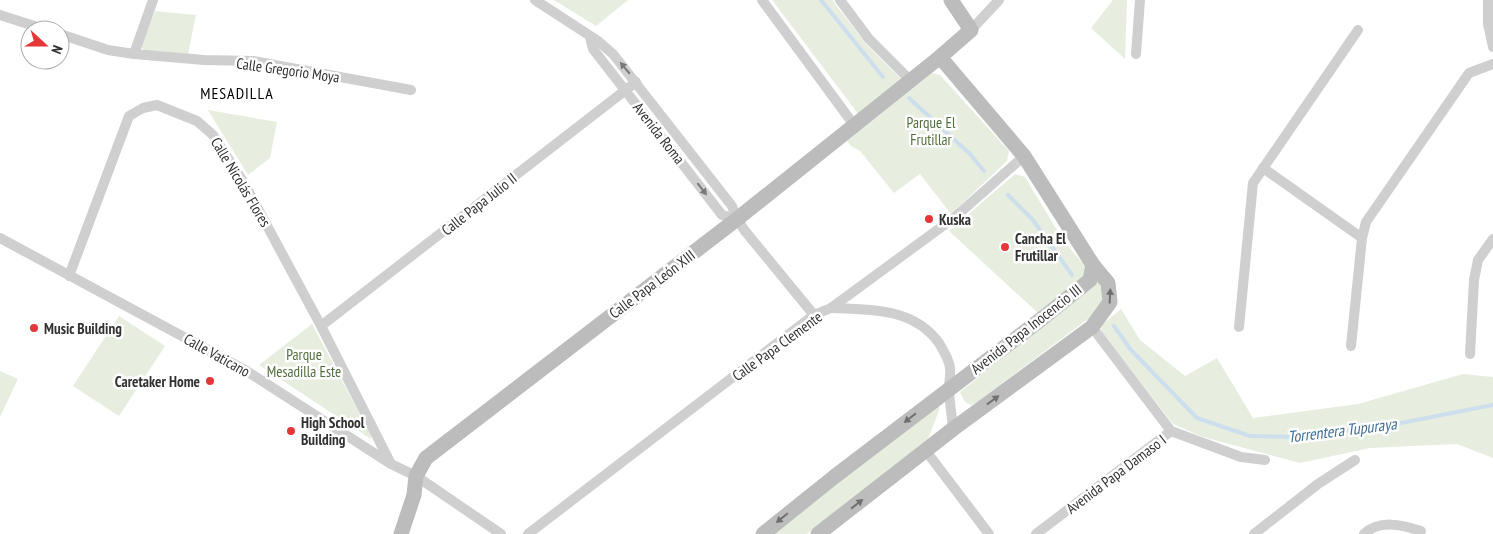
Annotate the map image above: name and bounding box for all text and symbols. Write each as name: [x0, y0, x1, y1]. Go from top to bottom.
north arrow: [20, 20, 70, 70]
text: N: [47, 43, 67, 56]
street label: Calle Gregorio Moya: [235, 53, 341, 87]
one-way arrow: [619, 62, 630, 75]
district label: MESADILLA: [200, 83, 274, 103]
street label: Avenida Roma: [629, 98, 689, 168]
park label: Parque El Frutillar: [907, 113, 956, 149]
street label: Calle Nicolás Flores: [207, 134, 275, 230]
street label: Calle Papa Julio II: [437, 169, 521, 239]
one-way arrow: [696, 182, 707, 195]
place label: Kuska: [939, 210, 971, 229]
marker: Kuska: [923, 213, 935, 225]
place label: Cancha El Frutillar: [1015, 229, 1066, 265]
marker: Cancha El Frutillar: [999, 241, 1011, 253]
street label: Calle Papa León XIII: [605, 246, 699, 322]
street label: Avenida Papa Inocencio III: [967, 280, 1085, 378]
one-way arrow: [1106, 288, 1114, 304]
street label: Calle Papa Clemente: [728, 307, 826, 385]
place label: Music Building: [44, 319, 122, 338]
marker: Music Building: [28, 322, 40, 334]
street label: Calle Vaticano: [181, 329, 253, 381]
park label: Parque Mesadilla Este: [267, 345, 341, 381]
place label: Caretaker Home: [115, 372, 200, 391]
marker: Caretaker Home: [204, 375, 216, 387]
one-way arrow: [986, 395, 999, 406]
place label: High School Building: [301, 413, 365, 449]
one-way arrow: [903, 413, 917, 423]
water label: Torrentera Tupuraya: [1287, 413, 1399, 447]
marker: High School Building: [285, 425, 297, 437]
street label: Avenida Papa Damaso I: [1062, 430, 1170, 518]
one-way arrow: [850, 499, 863, 509]
one-way arrow: [776, 513, 789, 524]

